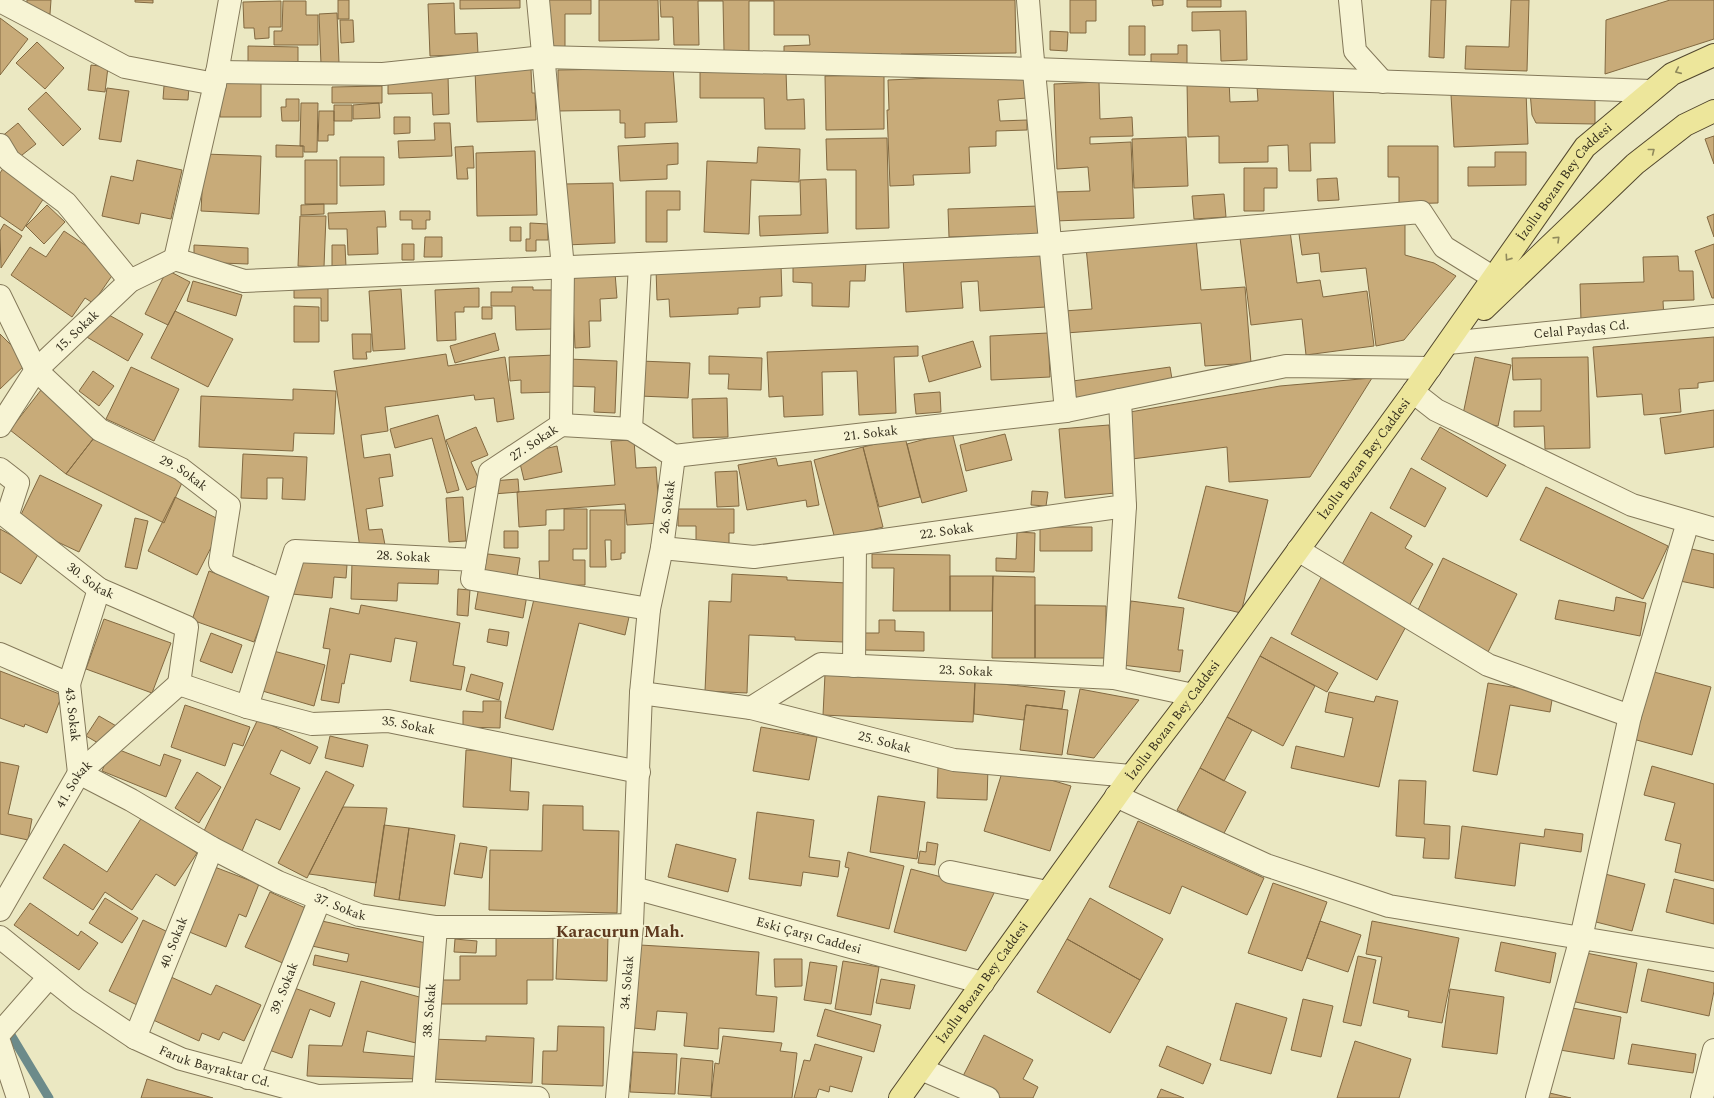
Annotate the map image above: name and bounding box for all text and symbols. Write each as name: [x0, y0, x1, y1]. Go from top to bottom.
one-way arrow: [1675, 66, 1683, 74]
street label: İzollu Bozan Bey Caddesi: [1512, 118, 1617, 245]
one-way arrow: [1648, 148, 1655, 155]
one-way arrow: [1552, 236, 1560, 244]
one-way arrow: [1506, 254, 1513, 261]
street label: 15. Sokak: [50, 305, 104, 357]
street label: Celal Paydaş Cd.: [1533, 315, 1630, 344]
street label: İzollu Bozan Bey Caddesi: [1313, 394, 1415, 524]
street label: 27. Sokak: [506, 420, 562, 466]
street label: 21. Sokak: [843, 420, 899, 446]
street label: 29. Sokak: [156, 450, 212, 496]
street label: 26. Sokak: [654, 479, 681, 535]
street label: 22. Sokak: [919, 517, 975, 545]
street label: 28. Sokak: [376, 545, 431, 568]
street label: 30. Sokak: [62, 557, 117, 604]
street label: İzollu Bozan Bey Caddesi: [1121, 656, 1225, 785]
street label: 23. Sokak: [939, 660, 994, 682]
street label: 43. Sokak: [59, 686, 85, 743]
street label: 35. Sokak: [381, 711, 437, 740]
street label: 25. Sokak: [856, 726, 913, 759]
street label: 41. Sokak: [51, 756, 97, 812]
street label: 37. Sokak: [311, 888, 367, 926]
street label: Eski Çarşı Caddesi: [754, 912, 864, 959]
street label: 40. Sokak: [154, 914, 193, 971]
street label: İzollu Bozan Bey Caddesi: [932, 917, 1034, 1048]
district label: Karacurun Mah.: [556, 919, 684, 945]
street label: 34. Sokak: [615, 955, 639, 1010]
street label: 39. Sokak: [265, 959, 304, 1017]
street label: 38. Sokak: [417, 982, 442, 1038]
street label: Faruk Bayraktar Cd.: [156, 1040, 273, 1093]

